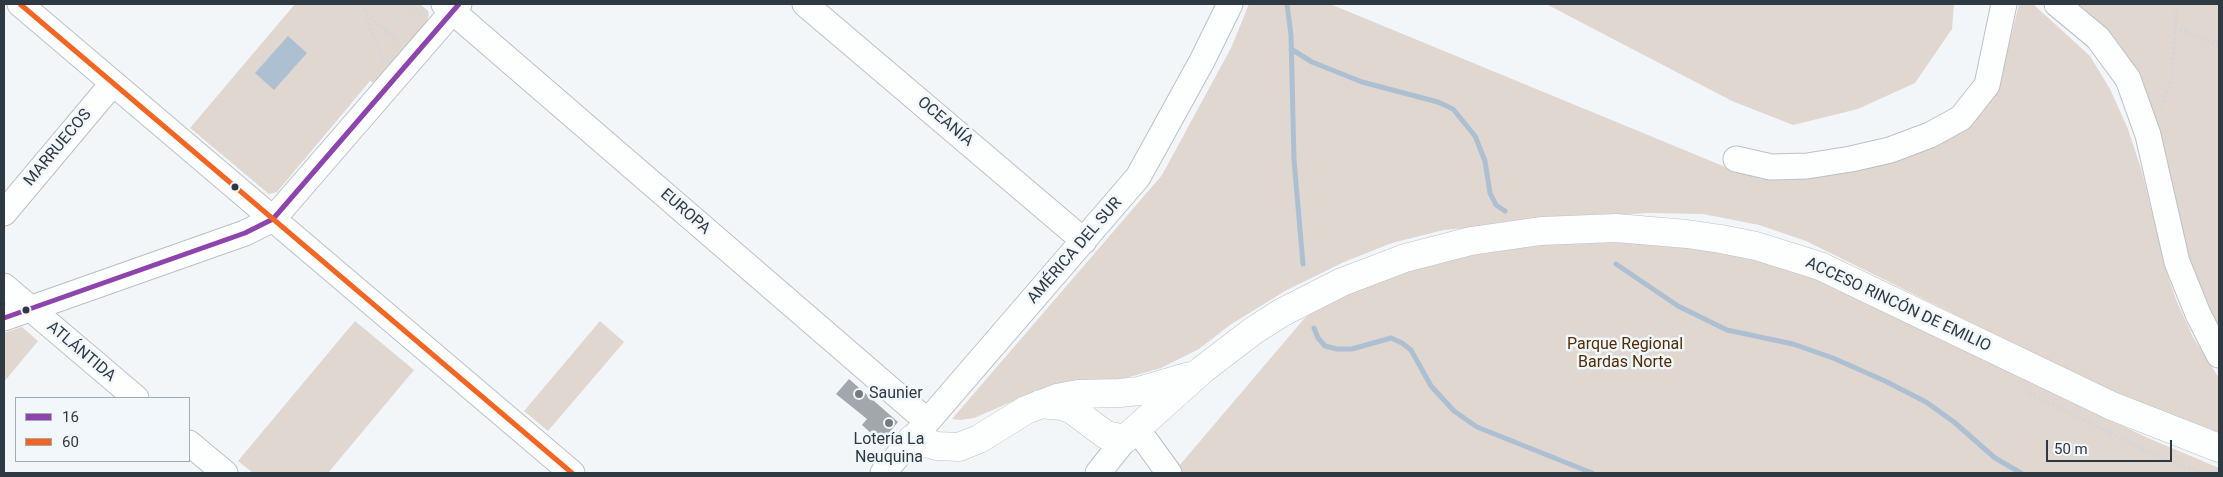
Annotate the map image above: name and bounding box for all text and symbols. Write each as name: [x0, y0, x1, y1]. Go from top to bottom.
street label: OCEANÍA: [913, 93, 977, 151]
street label: MARRUECOS: [20, 106, 96, 190]
unlabelled marker: [230, 182, 240, 192]
street label: EUROPA: [656, 185, 714, 239]
street label: AMÉRICA DEL SUR: [1024, 194, 1126, 308]
street label: ACCESO RINCÓN DE EMILIO: [1802, 254, 1994, 356]
unlabelled marker: [21, 305, 31, 315]
street label: ATLÁNTIDA: [43, 318, 119, 386]
park label: Parque Regional Bardas Norte: [1567, 335, 1683, 373]
place label: Saunier: [869, 384, 923, 404]
marker: Saunier: [853, 388, 865, 400]
legend: [15, 397, 190, 462]
text: 16: [62, 408, 79, 426]
marker: Lotería La Neuquina: [883, 417, 895, 429]
place label: Lotería La Neuquina: [854, 430, 924, 468]
scale bar: [2048, 430, 2174, 462]
text: 60: [62, 433, 79, 451]
text: 50 m: [2054, 440, 2088, 458]

